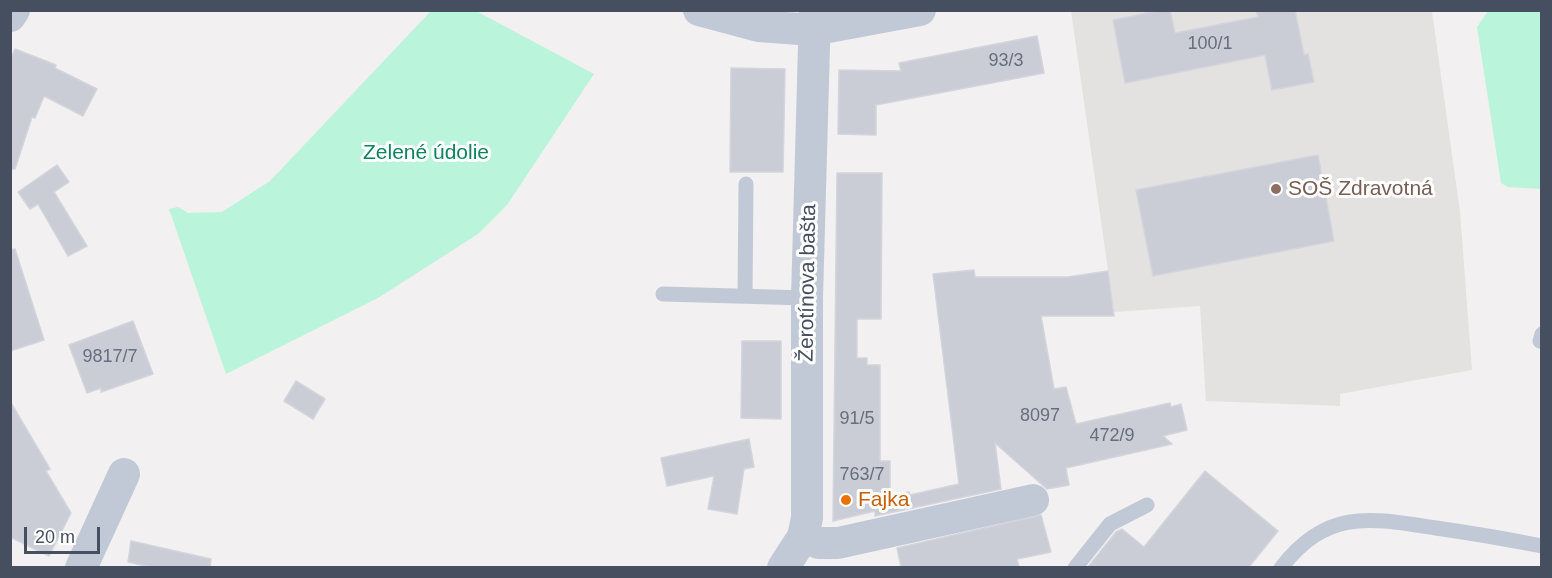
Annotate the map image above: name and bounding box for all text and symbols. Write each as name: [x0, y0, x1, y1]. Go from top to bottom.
house number: 100/1: [1187, 33, 1233, 55]
house number: 93/3: [988, 50, 1024, 72]
park label: Zelené údolie: [363, 140, 489, 166]
place label: SOŠ Zdravotná: [1288, 176, 1433, 202]
marker: SOŠ Zdravotná: [1269, 182, 1283, 196]
street label: Žerotínova bašta: [794, 204, 822, 362]
house number: 9817/7: [82, 346, 138, 368]
house number: 8097: [1020, 405, 1060, 427]
house number: 91/5: [839, 408, 875, 430]
house number: 472/9: [1089, 425, 1135, 447]
house number: 763/7: [839, 464, 885, 486]
place label: Fajka: [858, 487, 909, 513]
marker: Fajka: [839, 493, 853, 507]
scale bar: [27, 515, 104, 553]
text: 20 m: [35, 527, 75, 547]

